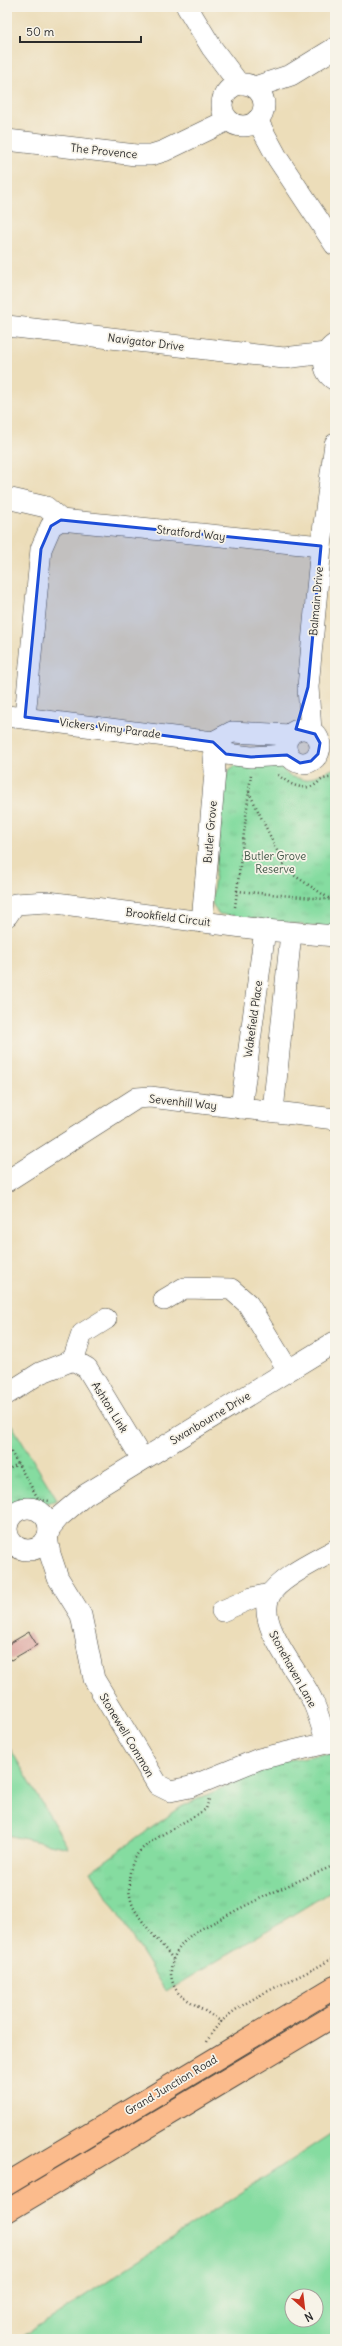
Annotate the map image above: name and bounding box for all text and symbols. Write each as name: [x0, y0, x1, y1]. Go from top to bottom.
scale bar: [20, 18, 141, 44]
text: 50 m: [26, 24, 55, 39]
street label: The Provence: [70, 141, 138, 161]
street label: Navigator Drive: [107, 330, 185, 354]
street label: Stratford Way: [156, 522, 226, 544]
street label: Balmain Drive: [306, 566, 326, 636]
street label: Vickers Vimy Parade: [59, 715, 161, 741]
street label: Butler Grove: [200, 800, 220, 864]
park label: Butler Grove Reserve: [244, 849, 306, 876]
street label: Brookfield Circuit: [125, 905, 212, 929]
street label: Wakefield Place: [241, 980, 265, 1058]
street label: Sevenhill Way: [148, 1091, 218, 1113]
street label: Ashton Link: [89, 1379, 131, 1435]
street label: Swanbourne Drive: [167, 1388, 253, 1448]
street label: Stonehaven Lane: [266, 1628, 320, 1710]
street label: Stonewell Common: [96, 1691, 158, 1779]
street label: Grand Junction Road: [122, 2052, 220, 2118]
north arrow: [284, 2288, 324, 2328]
text: N: [302, 2309, 315, 2325]

